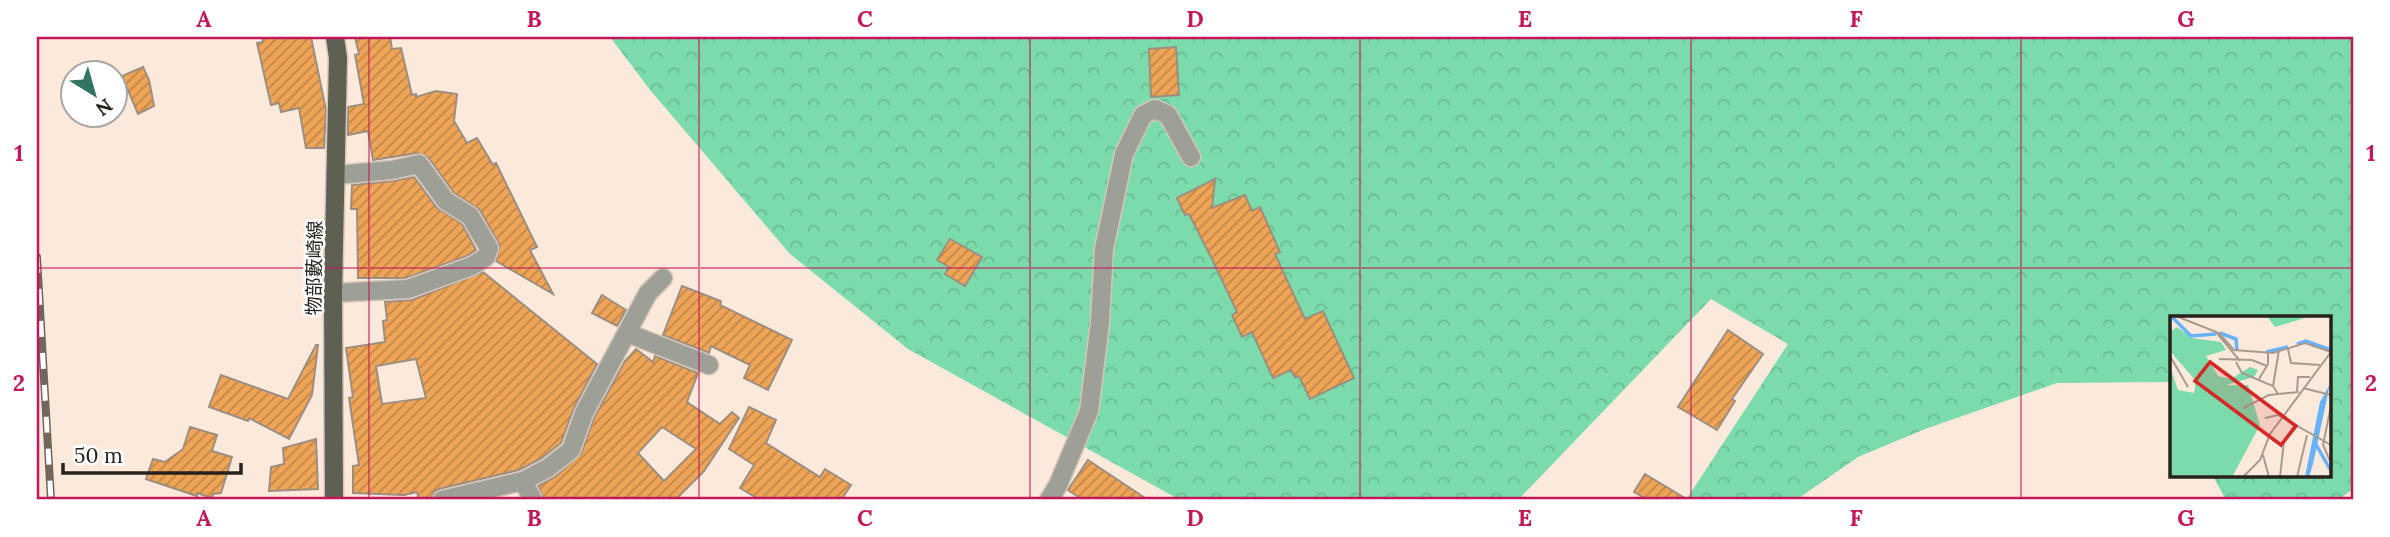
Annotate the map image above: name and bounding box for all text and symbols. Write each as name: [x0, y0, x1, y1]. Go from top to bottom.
text: A: [196, 4, 212, 33]
text: B: [526, 4, 542, 33]
text: C: [857, 4, 873, 33]
text: D: [1186, 4, 1204, 33]
text: E: [1518, 4, 1532, 33]
text: F: [1849, 4, 1863, 33]
text: G: [2177, 4, 2195, 33]
north arrow: [60, 60, 130, 130]
text: N: [91, 94, 117, 122]
text: 1: [14, 138, 24, 167]
text: 1: [2366, 138, 2376, 167]
street label: 物部藪崎線: [301, 220, 327, 316]
inset map: [2170, 316, 2330, 477]
text: 2: [13, 368, 25, 397]
text: 2: [2365, 368, 2377, 397]
scale bar: [63, 432, 242, 476]
text: 50 m: [74, 442, 123, 469]
text: A: [196, 503, 212, 532]
text: B: [526, 503, 542, 532]
text: C: [857, 503, 873, 532]
text: D: [1186, 503, 1204, 532]
text: E: [1518, 503, 1532, 532]
text: F: [1849, 503, 1863, 532]
text: G: [2177, 503, 2195, 532]

